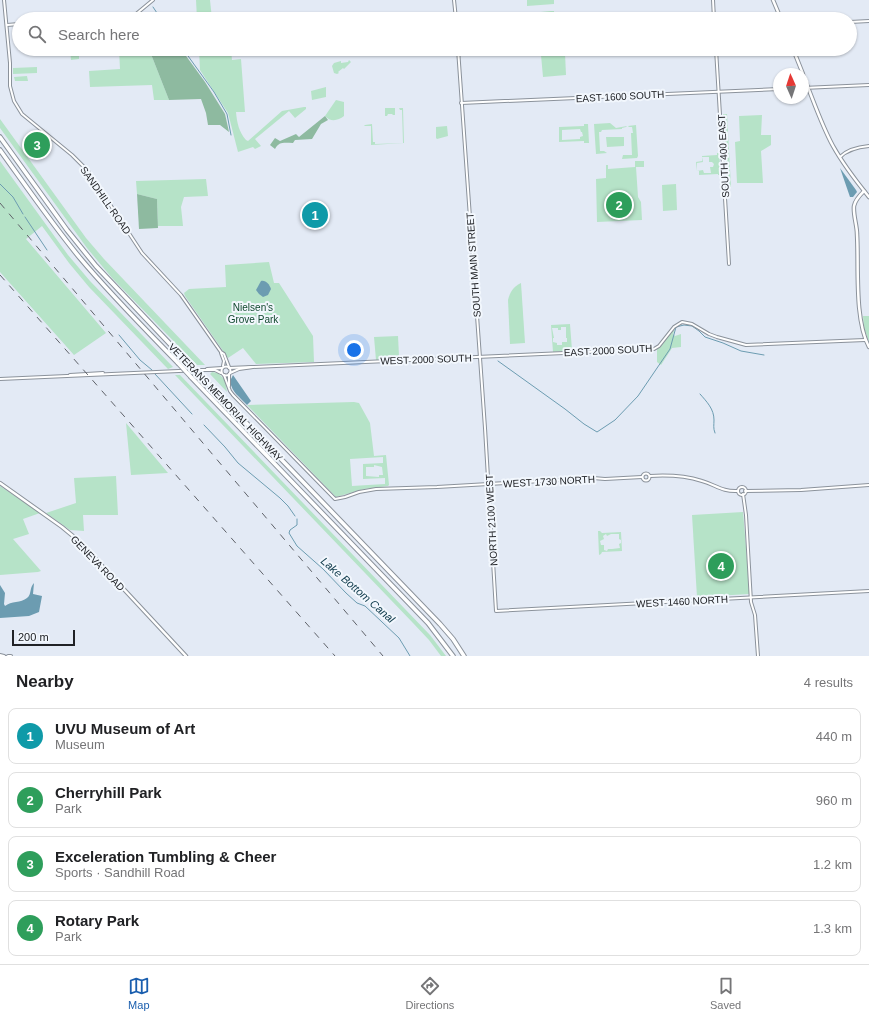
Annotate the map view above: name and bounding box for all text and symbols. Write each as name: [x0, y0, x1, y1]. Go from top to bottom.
search box: [12, 12, 857, 56]
icon: search: [26, 23, 48, 45]
text: Search here: [58, 26, 140, 43]
north arrow: [773, 68, 809, 104]
street label: EAST 1600 SOUTH: [575, 89, 665, 104]
street label: SOUTH 400 EAST: [716, 114, 731, 198]
pin: 3: [24, 130, 50, 160]
street label: SANDHILL ROAD: [78, 164, 133, 236]
pin: 2: [606, 190, 632, 220]
pin: 1: [302, 200, 328, 230]
street label: SOUTH MAIN STREET: [464, 212, 483, 318]
park label: Nielsen's Grove Park: [228, 302, 279, 325]
your location: [344, 340, 364, 360]
street label: VETERANS MEMORIAL HIGHWAY: [166, 341, 285, 464]
street label: EAST 2000 SOUTH: [563, 343, 653, 358]
street label: WEST 2000 SOUTH: [380, 352, 472, 367]
street label: NORTH 2100 WEST: [484, 474, 499, 566]
street label: WEST 1730 NORTH: [503, 474, 595, 489]
street label: GENEVA ROAD: [69, 534, 127, 593]
pin: 4: [708, 551, 734, 581]
water label: Lake Bottom Canal: [319, 555, 398, 626]
street label: WEST 1460 NORTH: [636, 594, 728, 609]
scale bar: [12, 628, 75, 647]
text: 200 m: [18, 631, 49, 643]
text: Nearby: [16, 672, 74, 691]
text: 4 results: [804, 675, 853, 690]
text: UVU Museum of Art: [55, 720, 195, 737]
text: 1: [26, 729, 34, 744]
text: 440 m: [816, 729, 852, 744]
text: Museum: [55, 737, 105, 752]
text: Cherryhill Park: [55, 784, 162, 801]
text: 2: [26, 793, 34, 808]
text: 960 m: [816, 793, 852, 808]
text: Park: [55, 801, 82, 816]
text: Exceleration Tumbling & Cheer: [55, 848, 276, 865]
text: 3: [26, 857, 34, 872]
text: 1.2 km: [813, 857, 852, 872]
text: Sports · Sandhill Road: [55, 865, 185, 880]
text: Rotary Park: [55, 912, 139, 929]
text: 4: [26, 921, 34, 936]
text: 1.3 km: [813, 921, 852, 936]
text: Park: [55, 929, 82, 944]
tab: Map: [128, 975, 150, 1011]
tab: Directions: [405, 975, 454, 1011]
tab: Saved: [710, 975, 741, 1011]

